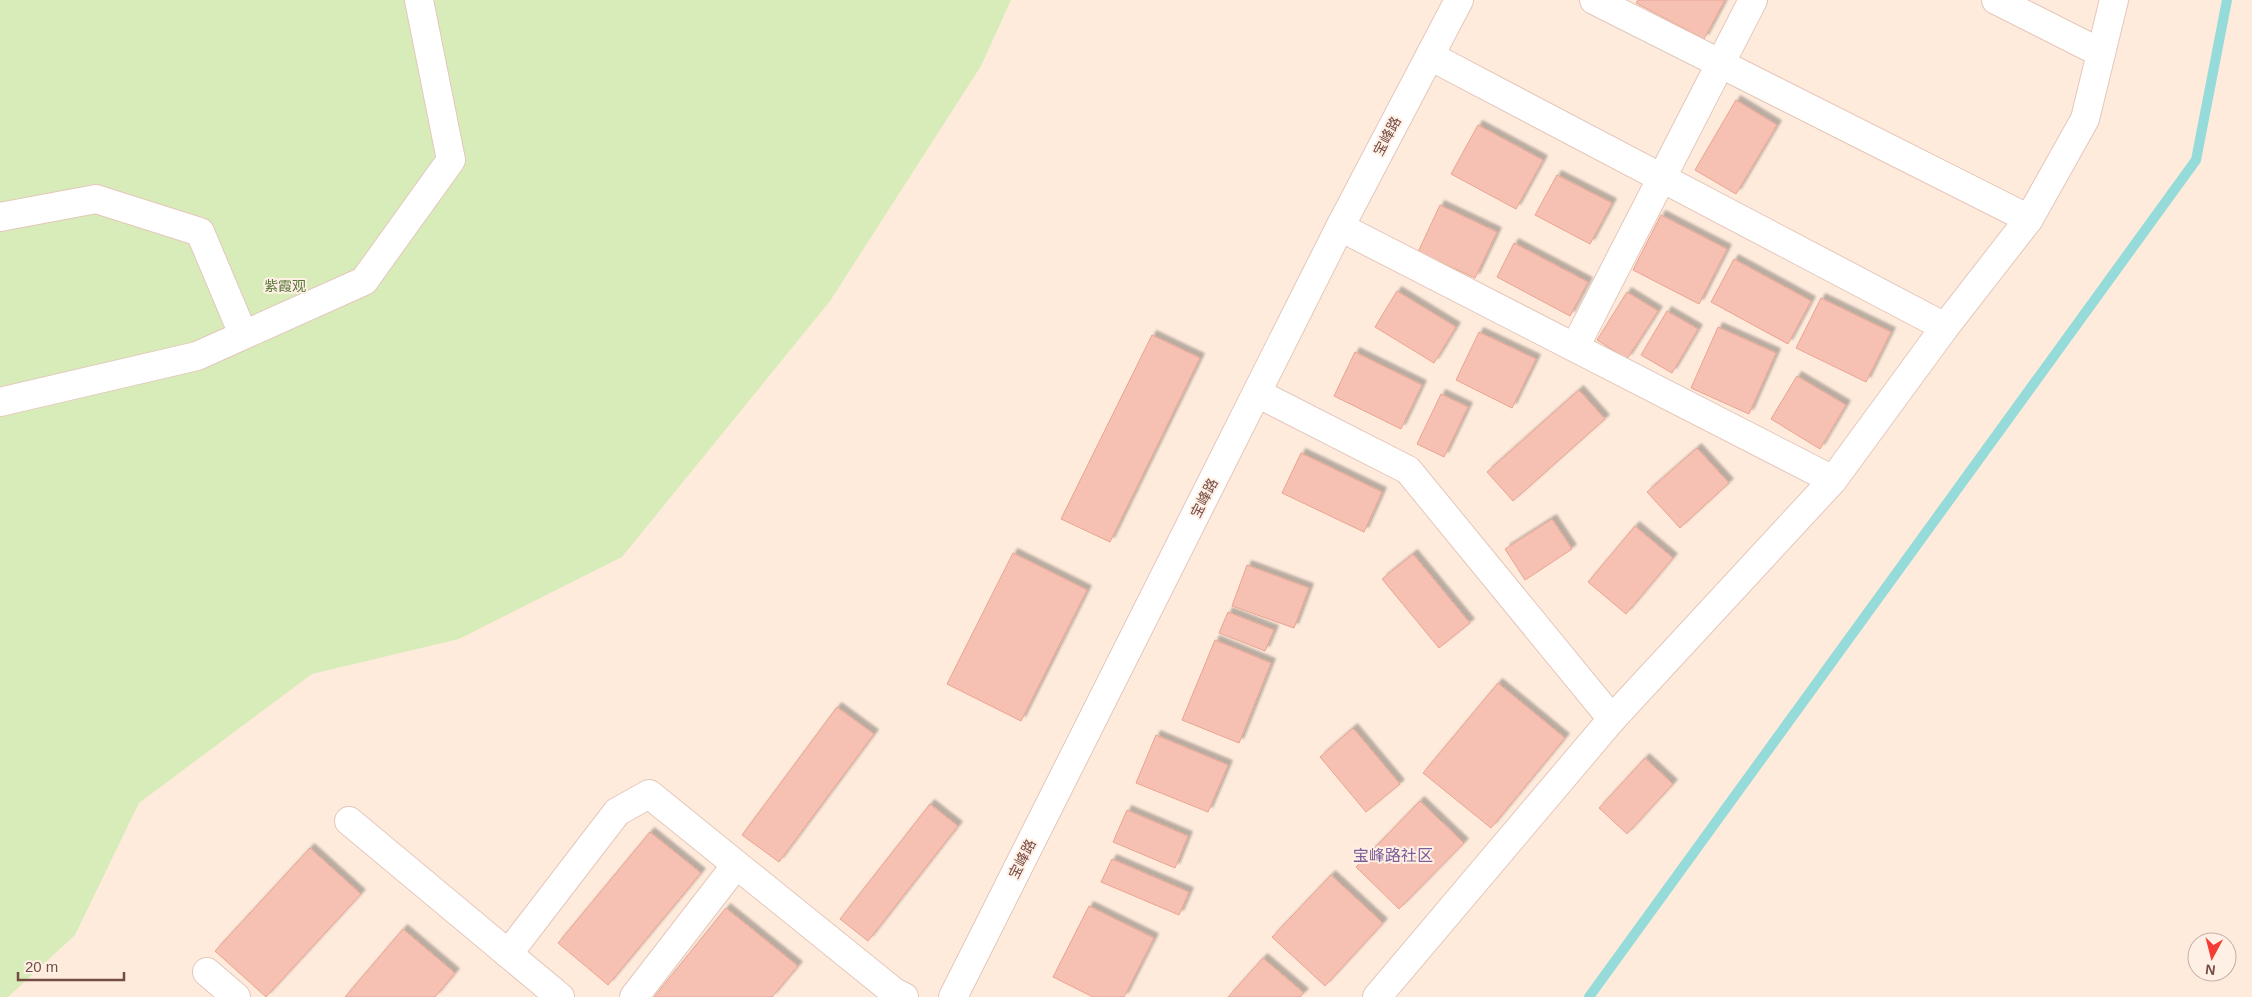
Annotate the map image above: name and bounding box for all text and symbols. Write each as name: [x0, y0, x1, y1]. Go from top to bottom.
street label: 宝峰路: [1370, 114, 1404, 158]
park label: 紫霞观: [264, 278, 306, 294]
street label: 宝峰路: [1187, 476, 1221, 520]
street label: 宝峰路: [1005, 837, 1039, 881]
district label: 宝峰路社区: [1353, 847, 1433, 864]
north arrow: [2187, 932, 2237, 982]
scale bar: [18, 950, 124, 982]
text: 20 m: [25, 958, 58, 975]
text: N: [2204, 961, 2216, 978]

